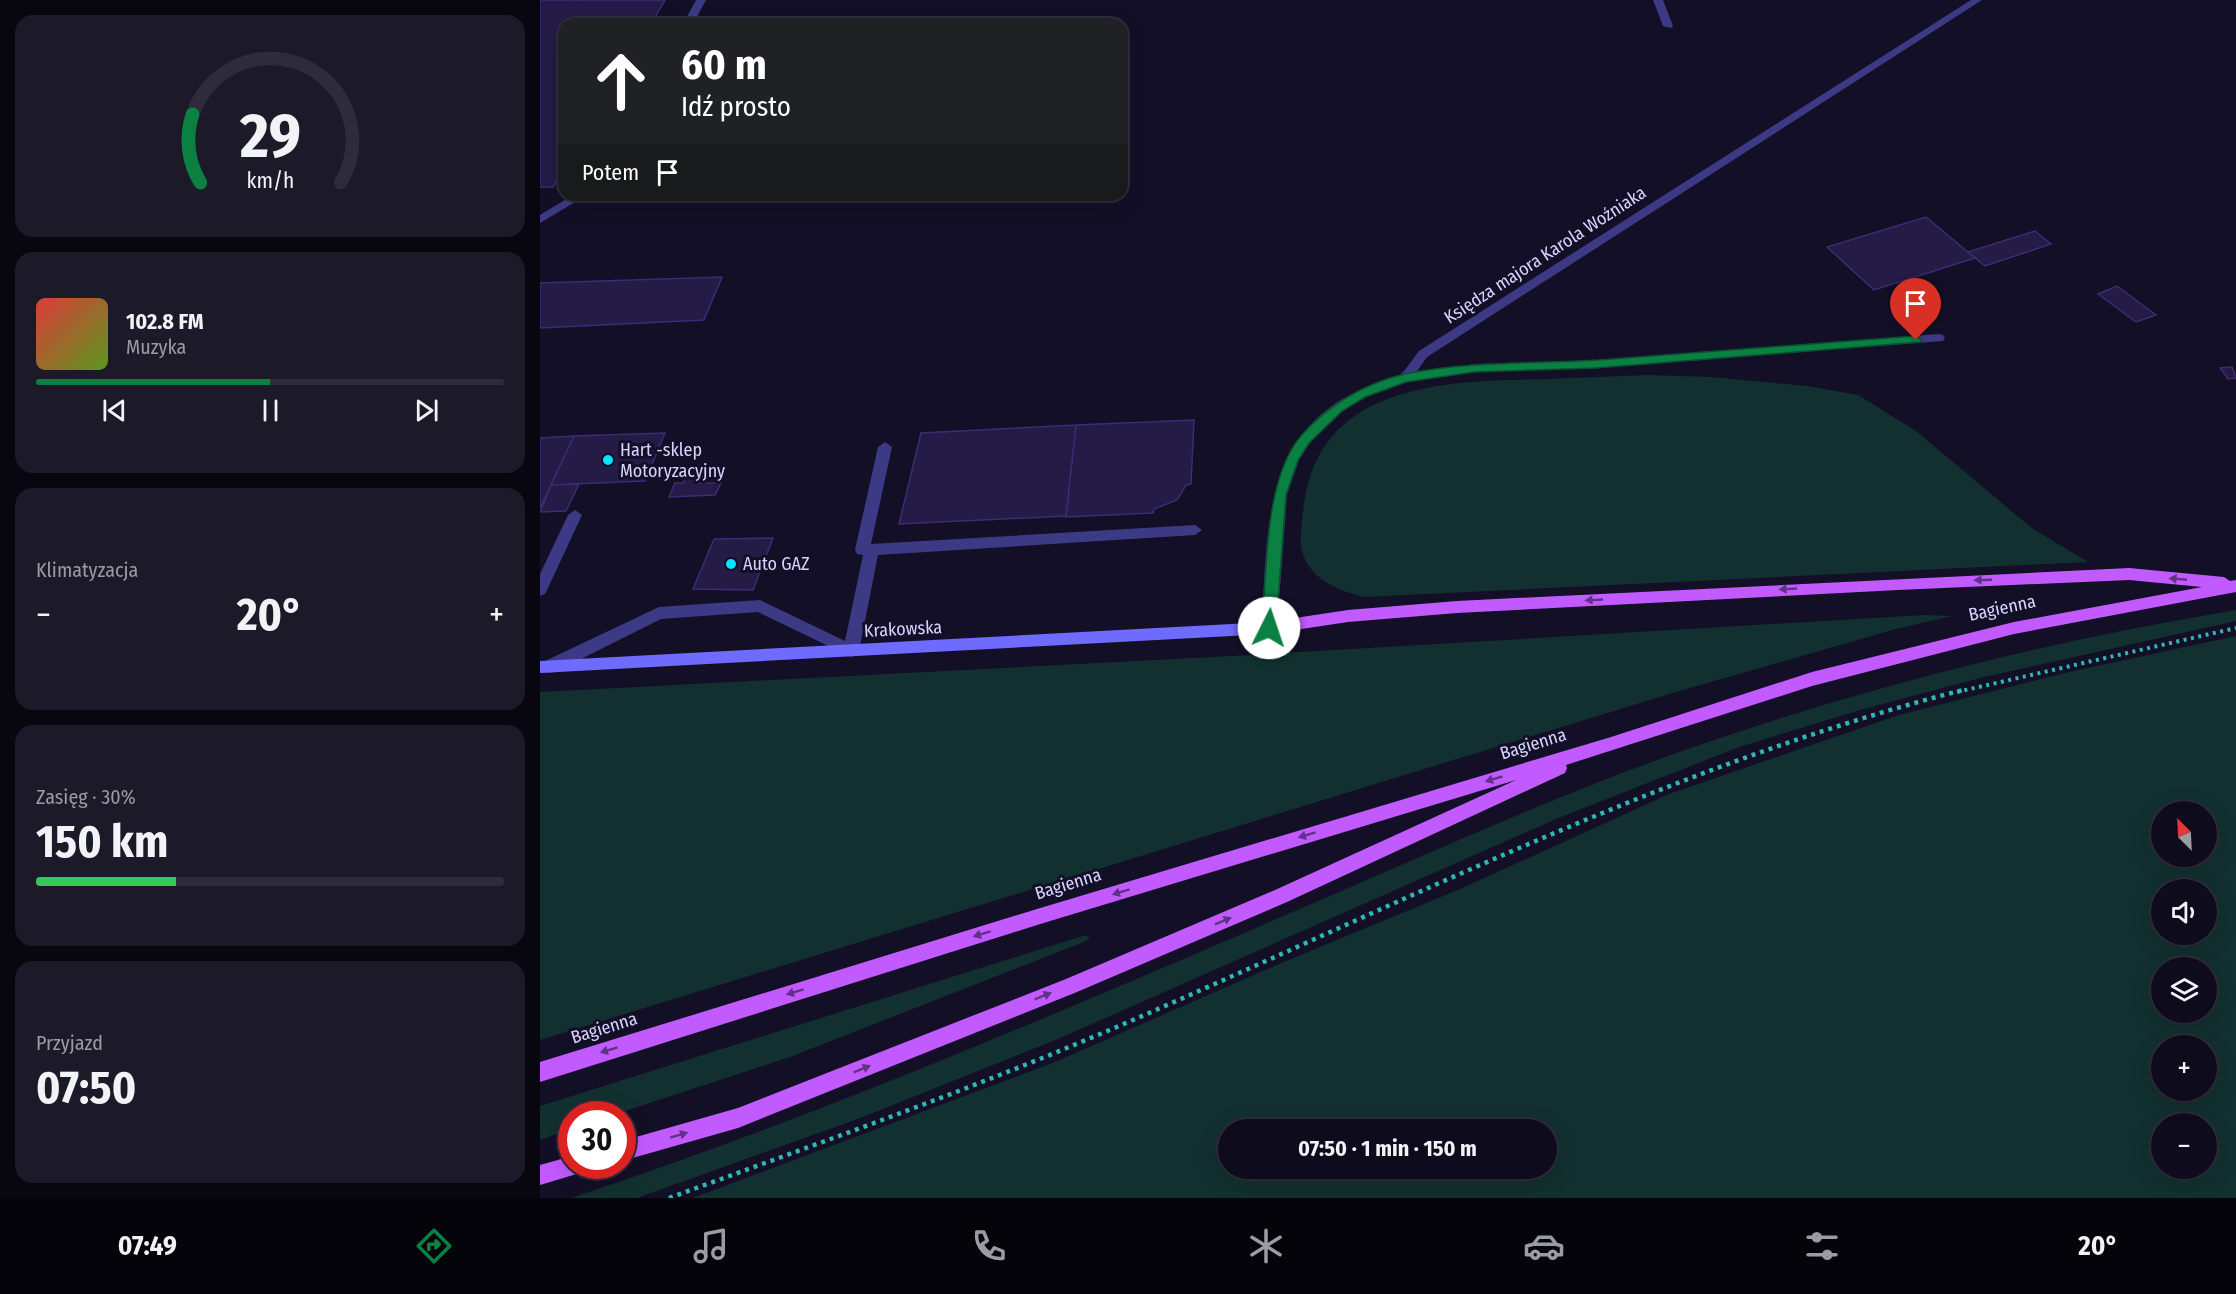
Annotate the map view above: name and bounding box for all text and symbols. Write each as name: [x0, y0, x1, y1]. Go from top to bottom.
text: 60 m: [681, 40, 767, 90]
icon: ahead: [582, 42, 660, 120]
text: Idź prosto: [681, 91, 791, 123]
text: 29: [239, 99, 300, 174]
icon: arrive: [651, 156, 684, 189]
text: Potem: [582, 159, 639, 186]
text: km/h: [246, 168, 294, 194]
street label: Księdza majora Karola Woźniaka: [1440, 181, 1650, 329]
pin: [1890, 278, 1941, 340]
icon: arrive: [1899, 287, 1932, 320]
text: 102.8 FM: [126, 308, 204, 335]
text: Muzyka: [126, 335, 186, 359]
icon: previous: [98, 394, 131, 427]
icon: pause: [254, 394, 287, 427]
icon: next: [410, 394, 443, 427]
place label: Hart -sklep Motoryzacyjny: [620, 439, 725, 482]
marker: Hart -sklep Motoryzacyjny: [601, 453, 615, 467]
place label: Auto GAZ: [743, 553, 809, 575]
marker: Auto GAZ: [724, 557, 738, 571]
text: Klimatyzacja: [36, 558, 138, 582]
one-way arrow: [2168, 574, 2187, 584]
one-way arrow: [1974, 576, 1993, 585]
one-way arrow: [1779, 585, 1798, 594]
text: 20°: [237, 588, 303, 642]
street label: Bagienna: [1966, 590, 2038, 626]
text: −: [36, 595, 51, 635]
text: +: [489, 595, 504, 635]
one-way arrow: [1584, 595, 1603, 604]
position arrow: [1237, 596, 1301, 660]
street label: Krakowska: [863, 616, 943, 642]
street label: Bagienna: [1497, 723, 1569, 764]
one-way arrow: [1485, 775, 1503, 784]
text: Zasięg · 30%: [36, 785, 136, 809]
north arrow: [2151, 801, 2217, 867]
map controls: [2151, 801, 2217, 1179]
text: 150 km: [36, 815, 168, 869]
one-way arrow: [1298, 831, 1316, 840]
street label: Bagienna: [1032, 863, 1104, 904]
button: sound: [2151, 879, 2217, 945]
one-way arrow: [1112, 888, 1130, 897]
one-way arrow: [1214, 916, 1232, 926]
one-way arrow: [973, 930, 991, 939]
button: layers: [2151, 957, 2217, 1023]
one-way arrow: [786, 988, 804, 997]
one-way arrow: [1034, 991, 1052, 1001]
street label: Bagienna: [568, 1007, 640, 1048]
text: Przyjazd: [36, 1031, 103, 1055]
button: +: [2151, 1035, 2217, 1101]
one-way arrow: [600, 1046, 618, 1055]
text: 07:50: [36, 1061, 136, 1115]
one-way arrow: [853, 1063, 871, 1073]
speed limit sign: 30: [558, 1101, 636, 1179]
button: −: [2151, 1113, 2217, 1179]
one-way arrow: [670, 1130, 688, 1139]
text: 07:50 · 1 min · 150 m: [1298, 1135, 1477, 1162]
icon: directions: [413, 1225, 455, 1267]
icon: music: [690, 1225, 732, 1267]
icon: phone: [968, 1225, 1010, 1267]
icon: climate: [1245, 1225, 1287, 1267]
icon: car: [1523, 1225, 1565, 1267]
icon: filters: [1801, 1225, 1843, 1267]
text: 07:49: [118, 1230, 177, 1262]
text: 20°: [2078, 1230, 2118, 1262]

